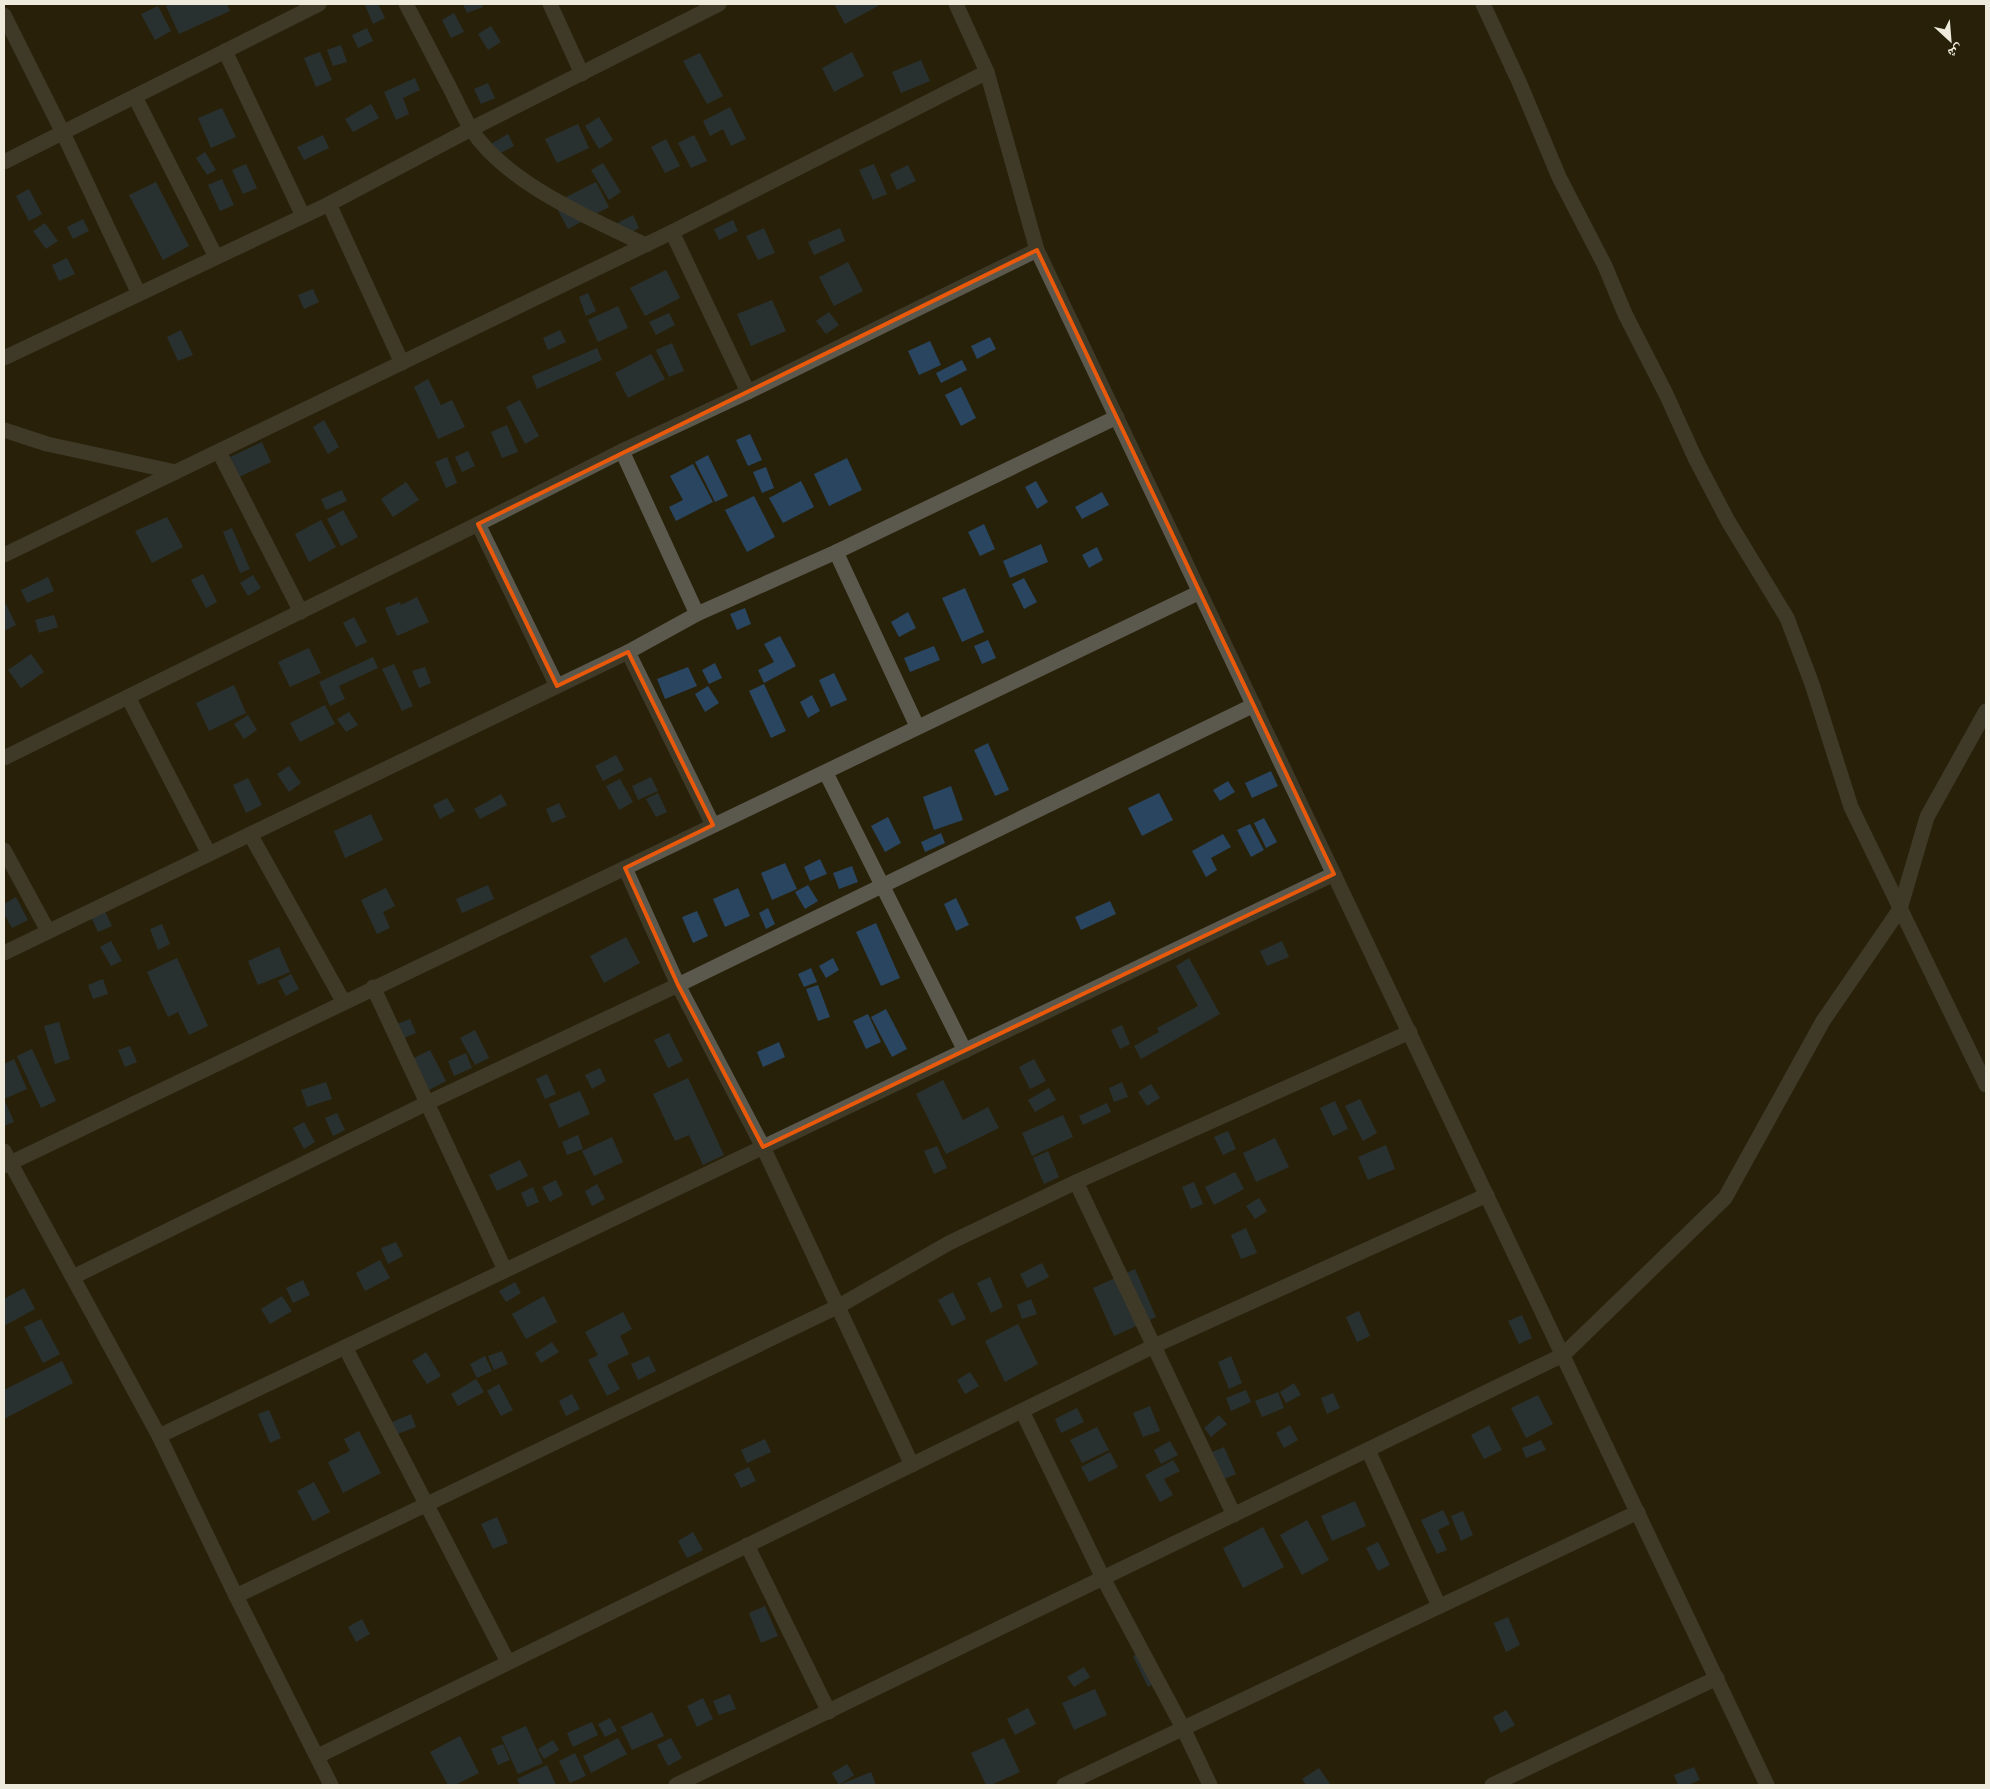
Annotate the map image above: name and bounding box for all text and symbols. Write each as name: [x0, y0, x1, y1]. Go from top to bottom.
north arrow: [1925, 15, 1975, 65]
text: ش: [1945, 40, 1966, 63]

